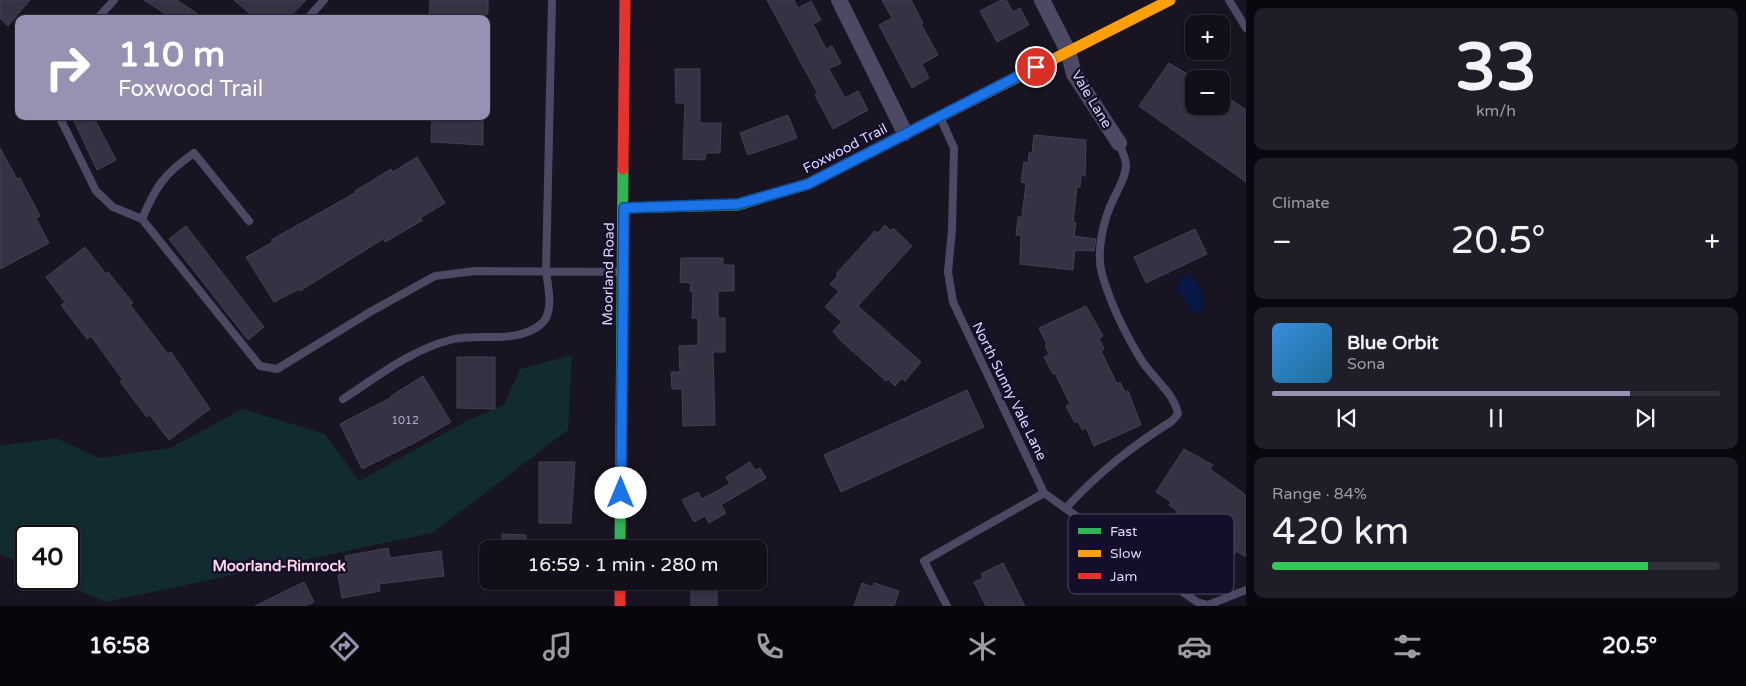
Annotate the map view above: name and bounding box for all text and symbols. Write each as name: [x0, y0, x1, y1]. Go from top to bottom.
map controls: [1185, 15, 1230, 115]
button: +: [1185, 15, 1230, 60]
text: 33: [1455, 29, 1537, 108]
text: 110 m: [118, 34, 225, 76]
icon: right: [35, 35, 100, 100]
pin: [1015, 46, 1057, 88]
icon: arrive: [1022, 53, 1050, 81]
street label: Vale Lane: [1068, 67, 1115, 131]
button: −: [1185, 70, 1230, 115]
text: Foxwood Trail: [118, 76, 263, 102]
text: km/h: [1476, 101, 1516, 121]
street label: Foxwood Trail: [800, 120, 890, 177]
text: Climate: [1272, 193, 1330, 213]
text: 20.5°: [1451, 218, 1546, 264]
street label: Moorland Road: [599, 222, 618, 326]
text: −: [1272, 225, 1292, 259]
text: +: [1704, 225, 1720, 259]
street label: North Sunny Vale Lane: [969, 319, 1050, 463]
text: Blue Orbit: [1347, 332, 1439, 354]
text: Sona: [1347, 354, 1385, 374]
icon: previous: [1333, 404, 1361, 432]
icon: pause: [1482, 404, 1510, 432]
icon: next: [1631, 404, 1659, 432]
house number: 1012: [391, 414, 419, 427]
position arrow: [594, 466, 646, 518]
text: Range · 84%: [1272, 484, 1367, 504]
text: 420 km: [1272, 509, 1409, 555]
legend: [1068, 514, 1234, 594]
text: Fast: [1110, 523, 1138, 540]
speed limit sign: 40: [15, 525, 80, 590]
text: Slow: [1110, 545, 1142, 562]
text: 16:59 · 1 min · 280 m: [527, 554, 719, 576]
district label: Moorland-Rimrock: [212, 557, 346, 575]
text: Jam: [1110, 568, 1137, 585]
icon: directions: [327, 629, 362, 664]
icon: music: [540, 629, 575, 664]
icon: phone: [752, 629, 787, 664]
icon: climate: [965, 629, 1000, 664]
icon: car: [1177, 629, 1212, 664]
icon: filters: [1390, 629, 1425, 664]
text: 16:58: [89, 633, 150, 659]
text: 20.5°: [1602, 633, 1657, 659]

